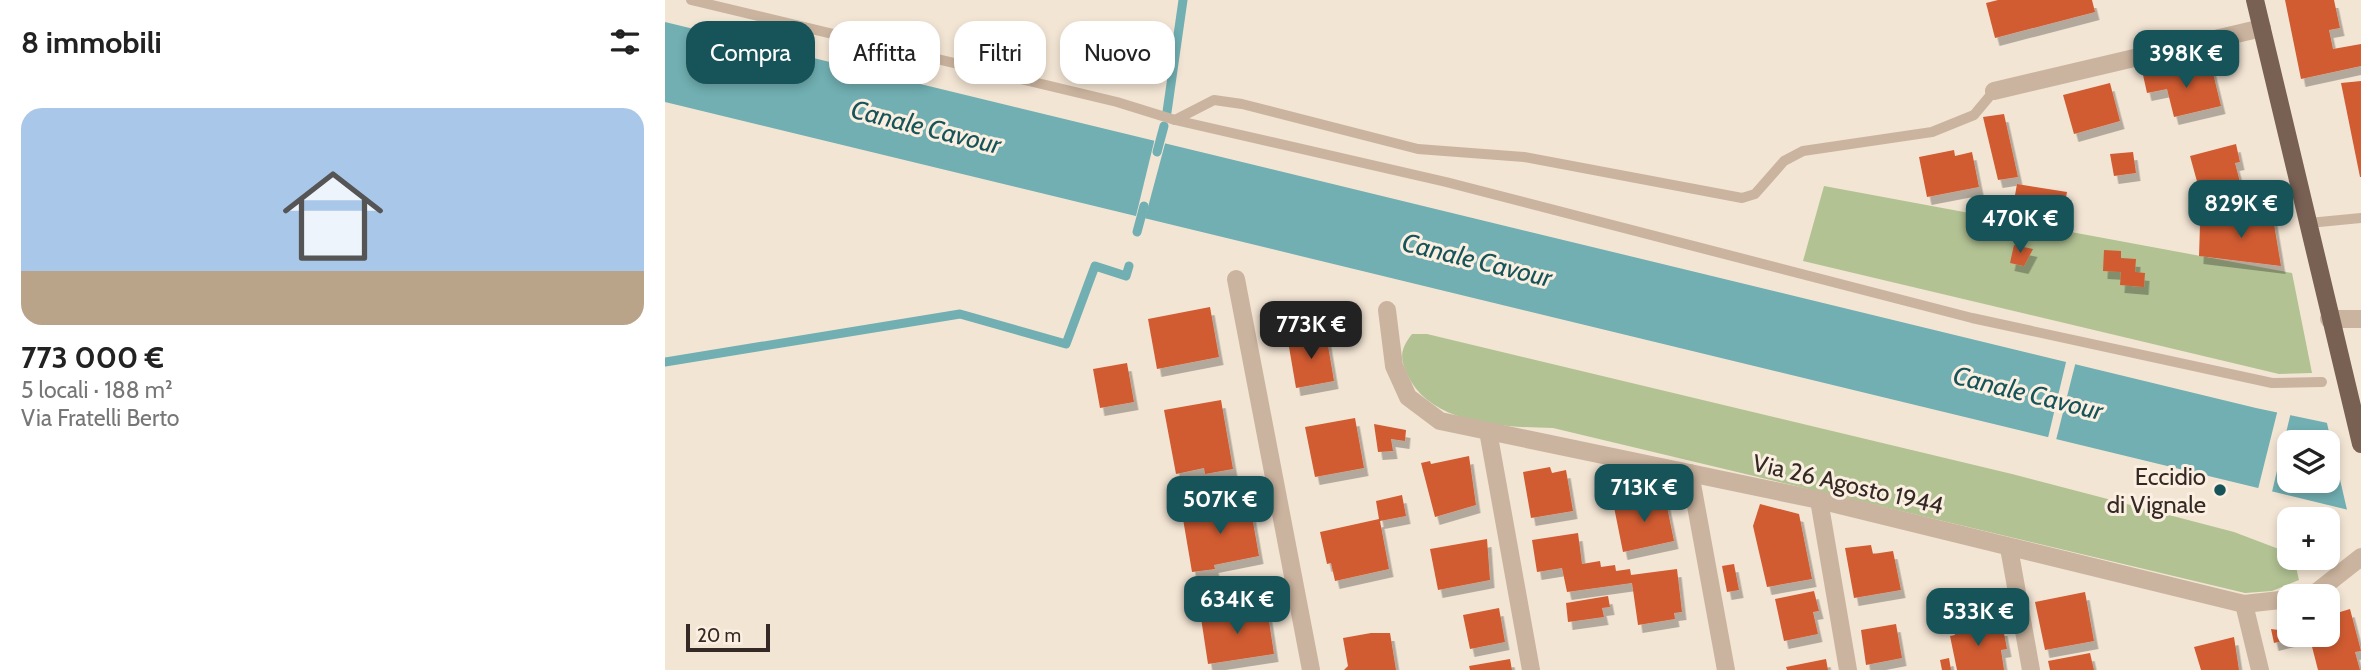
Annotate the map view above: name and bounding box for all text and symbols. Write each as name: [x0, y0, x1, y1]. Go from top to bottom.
chip: Compra: [686, 21, 815, 84]
chip: Affitta: [829, 21, 940, 84]
chip: Filtri: [954, 21, 1046, 84]
chip: Nuovo: [1060, 21, 1175, 84]
icon: filters: [606, 23, 644, 61]
text: 8 immobili: [21, 24, 162, 61]
pin: 398K €: [2129, 31, 2243, 90]
text: 398K €: [2149, 39, 2223, 67]
water label: Canale Cavour: [848, 93, 1005, 161]
icon: home: [270, 153, 396, 279]
pin: 829K €: [2184, 180, 2298, 240]
text: 829K €: [2204, 189, 2278, 217]
pin: 470K €: [1963, 196, 2077, 255]
text: 470K €: [1982, 204, 2058, 232]
water label: Canale Cavour: [1399, 226, 1556, 294]
pin: 773K €: [1254, 302, 1368, 361]
text: 773K €: [1276, 310, 1346, 338]
text: 773 000 €: [21, 339, 164, 376]
water label: Canale Cavour: [1950, 359, 2107, 427]
text: 5 locali · 188 m²: [21, 376, 173, 404]
text: Via Fratelli Berto: [21, 404, 179, 432]
map controls: [2277, 430, 2340, 647]
button: layers: [2277, 430, 2340, 493]
street label: Via 26 Agosto 1944: [1750, 448, 1946, 520]
place label: Eccidio di Vignale: [2107, 462, 2206, 519]
pin: 713K €: [1587, 464, 1701, 524]
text: 713K €: [1611, 473, 1677, 501]
pin: 507K €: [1163, 476, 1277, 536]
marker: Eccidio di Vignale: [2212, 482, 2228, 498]
text: 507K €: [1183, 485, 1257, 513]
button: +: [2277, 507, 2340, 570]
pin: 634K €: [1180, 576, 1294, 636]
button: −: [2277, 584, 2340, 647]
text: 634K €: [1200, 585, 1274, 613]
pin: 533K €: [1921, 588, 2035, 648]
text: 533K €: [1942, 597, 2014, 625]
scale bar: [686, 621, 770, 653]
text: 20 m: [697, 624, 741, 647]

